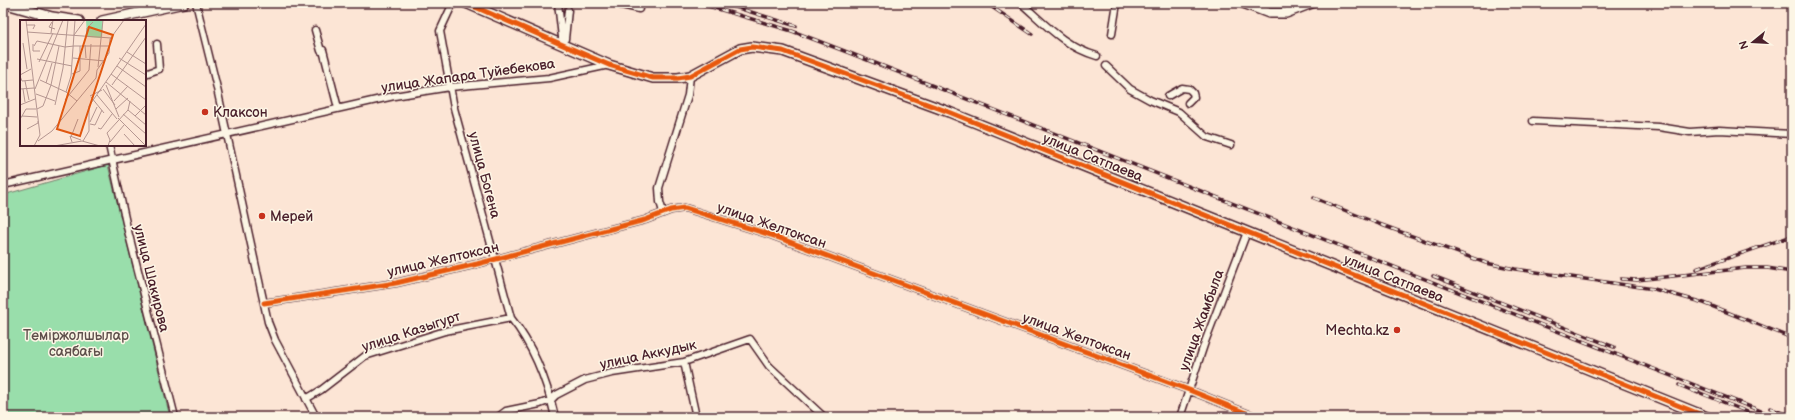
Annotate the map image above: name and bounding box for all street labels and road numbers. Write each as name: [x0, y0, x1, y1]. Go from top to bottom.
street label: улица Жапара Туйебекова: [380, 55, 557, 96]
street label: улица Богена: [465, 130, 504, 221]
street label: улица Сатпаева: [1040, 130, 1146, 186]
street label: улица Желтоксан: [715, 199, 829, 252]
street label: улица Шакирова: [130, 223, 173, 334]
street label: улица Желтоксан: [385, 238, 501, 281]
street label: улица Сатпаева: [1341, 251, 1447, 307]
street label: улица Жамбыла: [1175, 267, 1228, 373]
street label: улица Казыгурт: [360, 307, 463, 355]
street label: улица Желтоксан: [1020, 309, 1133, 364]
street label: улица Аккудык: [598, 336, 699, 373]

